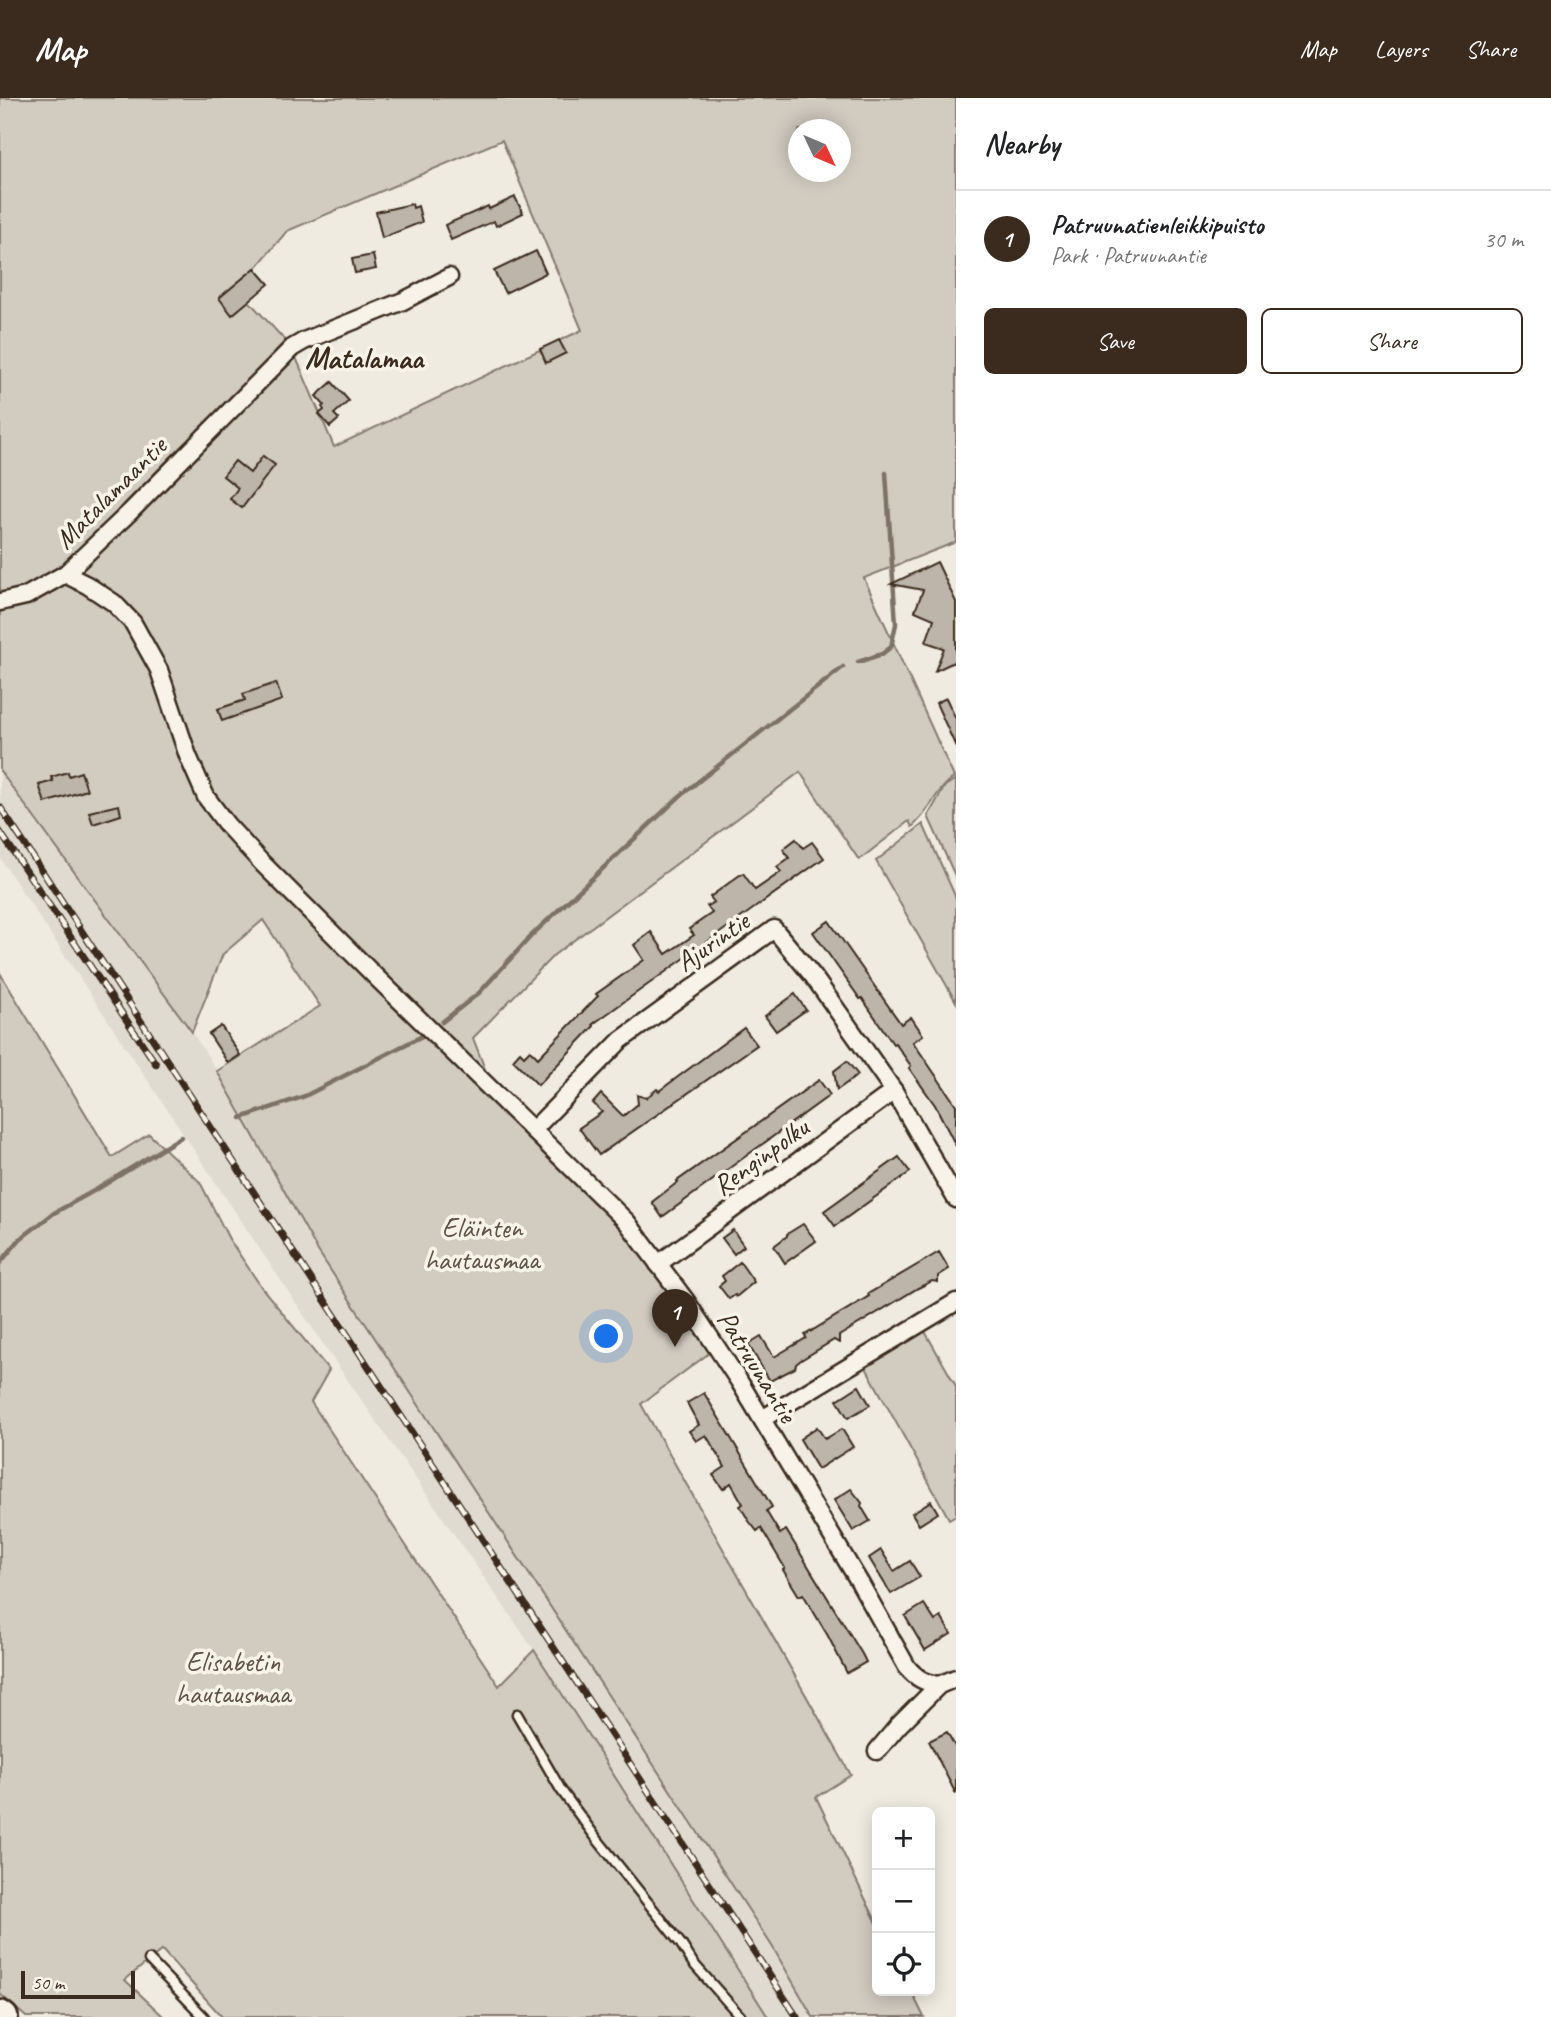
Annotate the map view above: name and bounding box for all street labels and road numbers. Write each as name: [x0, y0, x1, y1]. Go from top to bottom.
street label: Matalamaantie: [47, 428, 175, 556]
street label: Ajurintie: [669, 903, 757, 979]
street label: Renginpolku: [706, 1109, 816, 1203]
street label: Patruunantie: [710, 1304, 807, 1430]

